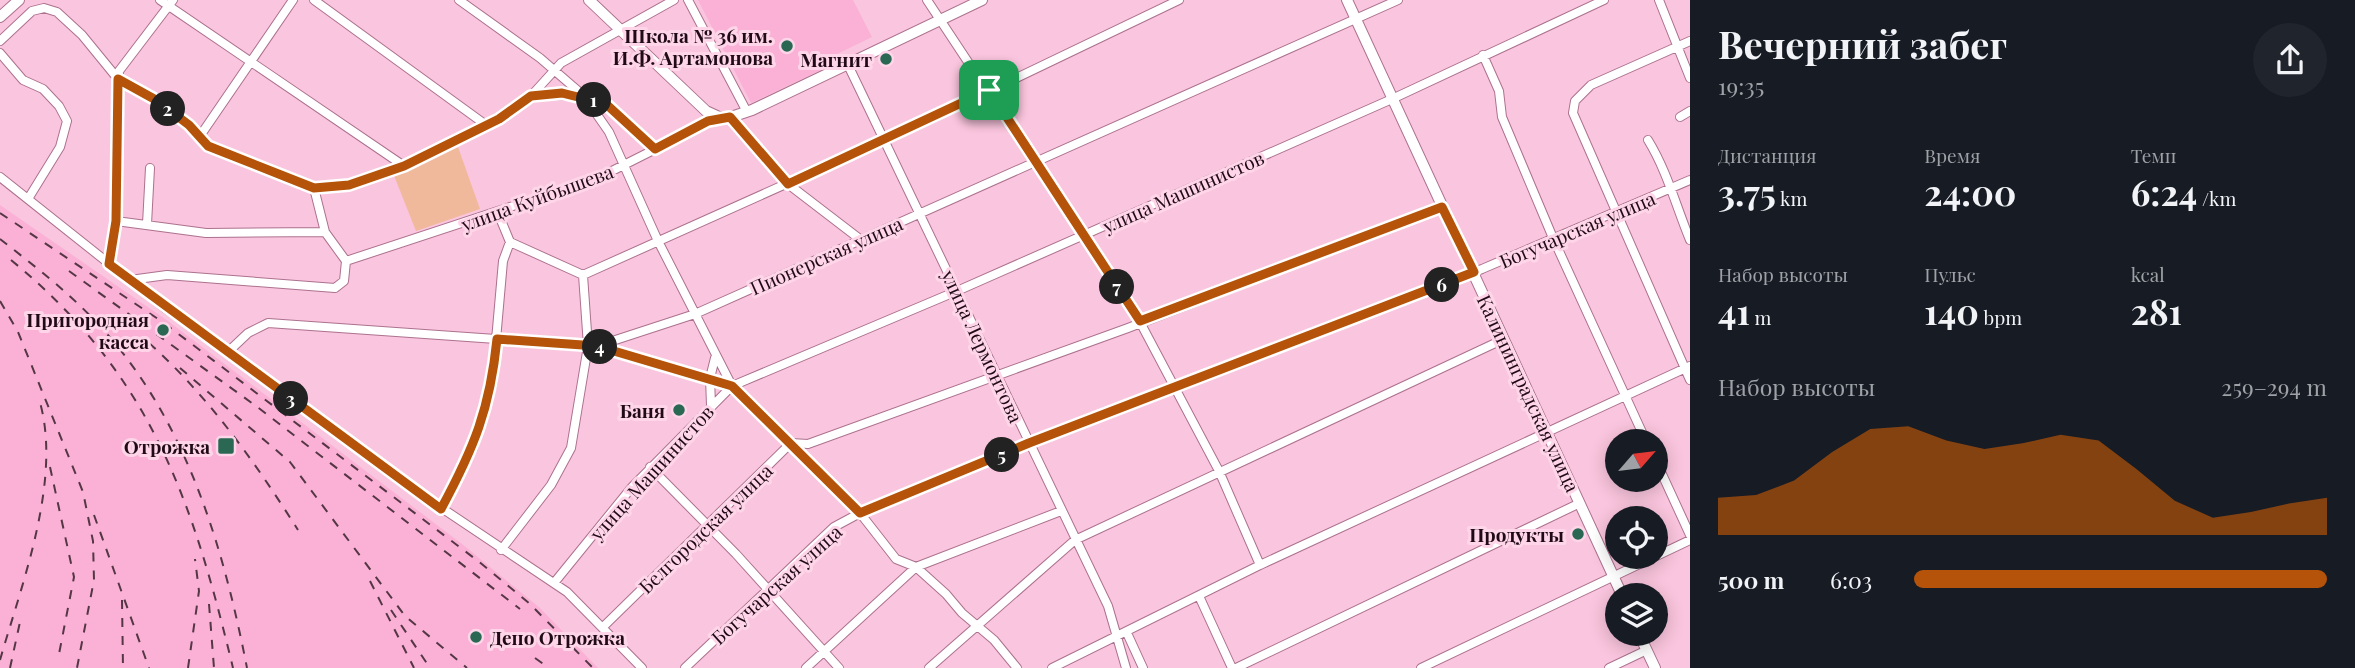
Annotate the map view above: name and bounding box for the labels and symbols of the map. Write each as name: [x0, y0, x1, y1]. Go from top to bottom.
place label: Школа № 36 им. И.Ф. Артамонова: [613, 22, 773, 70]
marker: Школа № 36 им. И.Ф. Артамонова: [779, 38, 795, 54]
place label: Магнит: [800, 46, 872, 72]
marker: Магнит: [878, 51, 894, 67]
pin: [959, 60, 1019, 120]
pin: 1: [576, 82, 612, 118]
pin: 2: [150, 92, 186, 126]
street label: улица Машинистов: [1097, 144, 1268, 239]
street label: улица Куйбышева: [456, 157, 617, 237]
street label: Богучарская улица: [1495, 184, 1660, 274]
street label: Пионерская улица: [745, 209, 907, 300]
street label: улица Лермонтова: [936, 265, 1030, 427]
pin: 6: [1424, 268, 1460, 302]
pin: 7: [1100, 270, 1134, 304]
street label: Калининградская улица: [1472, 290, 1586, 496]
place label: Пригородная касса: [26, 306, 149, 354]
marker: Пригородная касса: [155, 322, 171, 338]
pin: 4: [582, 330, 618, 364]
pin: 3: [274, 382, 308, 416]
place label: Баня: [620, 397, 665, 423]
street label: улица Машинистов: [582, 399, 719, 546]
marker: Баня: [671, 402, 687, 418]
north arrow: [1605, 429, 1668, 492]
place label: Отрожка: [124, 433, 210, 459]
marker: Отрожка: [216, 436, 236, 456]
pin: 5: [984, 438, 1020, 472]
street label: Белгородская улица: [632, 457, 778, 599]
street label: Богучарская улица: [705, 518, 847, 650]
place label: Продукты: [1469, 521, 1564, 547]
marker: Продукты: [1570, 526, 1586, 542]
place label: Депо Отрожка: [490, 624, 625, 650]
marker: Депо Отрожка: [468, 629, 484, 645]

